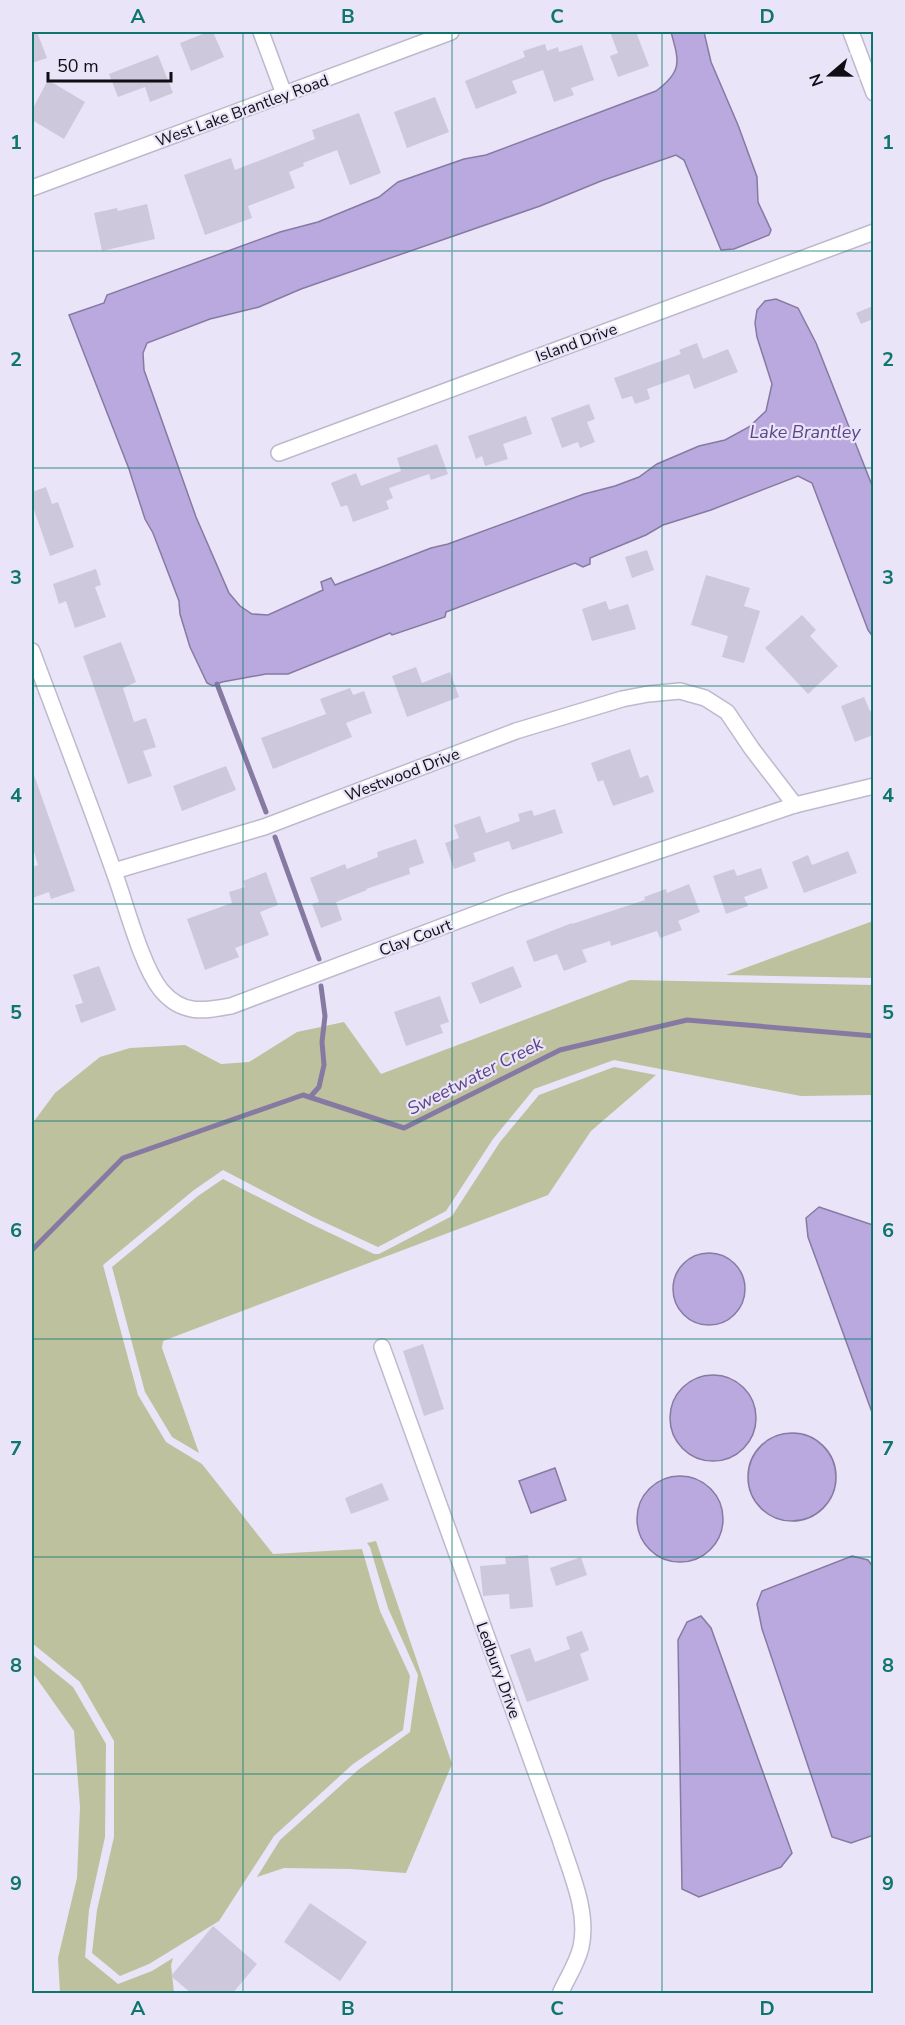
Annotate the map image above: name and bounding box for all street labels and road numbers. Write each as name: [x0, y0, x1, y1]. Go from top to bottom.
street label: West Lake Brantley Road: [153, 69, 332, 152]
street label: Island Drive: [532, 318, 620, 368]
street label: Westwood Drive: [342, 743, 463, 807]
street label: Clay Court: [376, 914, 455, 962]
street label: Ledbury Drive: [470, 1619, 526, 1722]

